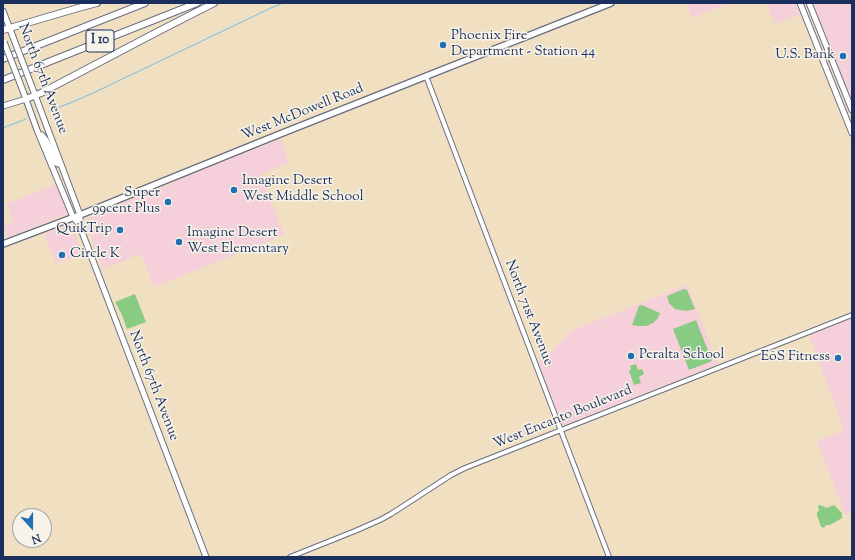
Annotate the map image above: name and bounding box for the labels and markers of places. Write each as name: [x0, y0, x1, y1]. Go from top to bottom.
place label: Phoenix Fire Department - Station 44: [451, 29, 595, 62]
marker: Phoenix Fire Department - Station 44: [438, 40, 448, 50]
place label: U.S. Bank: [775, 48, 835, 64]
marker: U.S. Bank: [838, 51, 848, 61]
place label: Imagine Desert West Middle School: [242, 174, 364, 206]
marker: Imagine Desert West Middle School: [229, 185, 239, 195]
place label: Super 99cent Plus: [92, 186, 160, 218]
marker: Super 99cent Plus: [163, 197, 173, 207]
place label: QuikTrip: [56, 222, 112, 238]
marker: QuikTrip: [115, 225, 125, 235]
place label: Imagine Desert West Elementary: [187, 226, 289, 258]
marker: Imagine Desert West Elementary: [174, 237, 184, 247]
place label: Circle K: [70, 247, 120, 263]
marker: Circle K: [57, 250, 67, 260]
place label: Peralta School: [639, 348, 724, 364]
place label: EōS Fitness: [761, 350, 830, 366]
marker: Peralta School: [626, 351, 636, 361]
marker: EōS Fitness: [833, 353, 843, 363]

